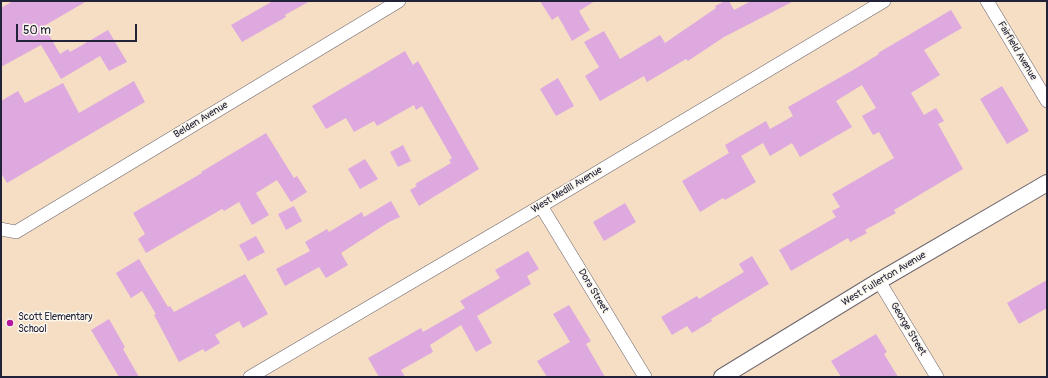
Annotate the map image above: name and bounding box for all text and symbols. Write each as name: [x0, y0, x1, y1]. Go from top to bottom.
scale bar: [18, 16, 139, 42]
street label: Fairfield Avenue: [995, 19, 1039, 83]
text: 50 m: [23, 23, 51, 38]
street label: Belden Avenue: [172, 99, 230, 141]
street label: West Medill Avenue: [529, 164, 605, 216]
street label: West Fullerton Avenue: [840, 249, 928, 309]
street label: Dora Street: [575, 267, 611, 315]
street label: George Street: [887, 300, 929, 358]
place label: Scott Elementary School: [18, 311, 93, 334]
marker: Scott Elementary School: [5, 318, 15, 328]

